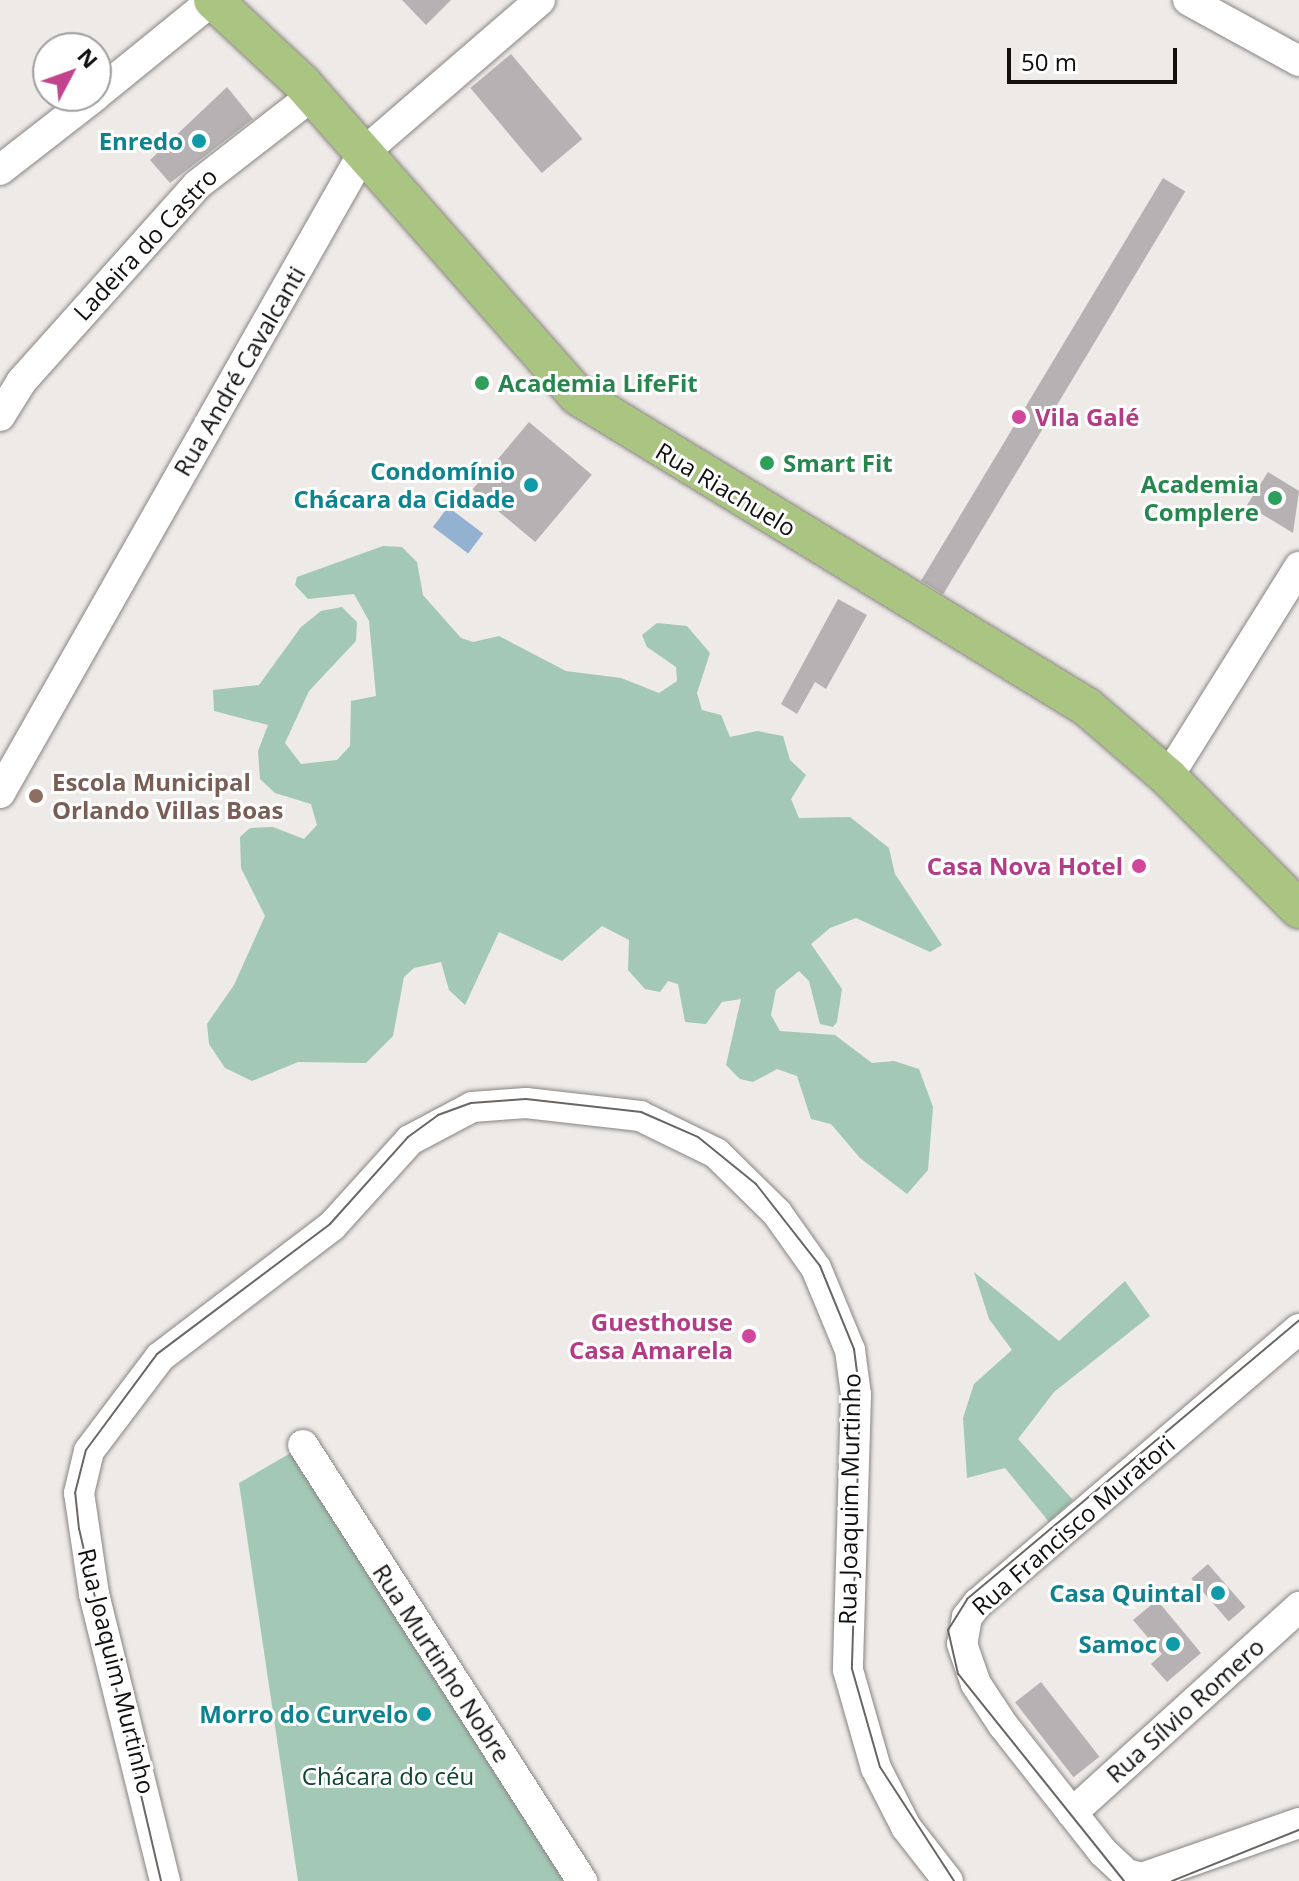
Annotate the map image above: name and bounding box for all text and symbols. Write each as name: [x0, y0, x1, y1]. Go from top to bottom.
north arrow: [32, 32, 112, 112]
scale bar: [1011, 32, 1181, 82]
text: N: [71, 41, 106, 74]
text: 50 m: [1021, 45, 1077, 78]
place label: Enredo: [99, 127, 183, 155]
marker: Enredo: [190, 132, 208, 150]
street label: Ladeira do Castro: [67, 162, 223, 326]
street label: Rua André Cavalcanti: [167, 261, 311, 481]
place label: Academia LifeFit: [498, 369, 698, 397]
marker: Academia LifeFit: [473, 374, 491, 392]
place label: Vila Galé: [1035, 403, 1139, 431]
marker: Vila Galé: [1010, 408, 1028, 426]
street label: Rua Riachuelo: [651, 436, 801, 542]
place label: Smart Fit: [783, 449, 893, 477]
marker: Smart Fit: [758, 454, 776, 472]
place label: Condomínio Chácara da Cidade: [293, 457, 515, 513]
place label: Academia Complere: [1141, 470, 1259, 526]
marker: Condomínio Chácara da Cidade: [522, 476, 540, 494]
marker: Academia Complere: [1266, 489, 1284, 507]
place label: Escola Municipal Orlando Villas Boas: [52, 768, 284, 824]
marker: Escola Municipal Orlando Villas Boas: [27, 787, 45, 805]
place label: Casa Nova Hotel: [927, 852, 1123, 880]
marker: Casa Nova Hotel: [1130, 857, 1148, 875]
place label: Guesthouse Casa Amarela: [569, 1308, 733, 1364]
marker: Guesthouse Casa Amarela: [740, 1327, 758, 1345]
street label: Rua Joaquim Murtinho: [832, 1373, 866, 1625]
street label: Rua Francisco Muratori: [966, 1429, 1180, 1621]
street label: Rua Joaquim Murtinho: [73, 1545, 161, 1797]
street label: Rua Murtinho Nobre: [367, 1559, 517, 1767]
place label: Casa Quintal: [1049, 1579, 1202, 1607]
marker: Casa Quintal: [1209, 1584, 1227, 1602]
place label: Samoc: [1079, 1630, 1157, 1658]
street label: Rua Sílvio Romero: [1100, 1632, 1270, 1788]
marker: Samoc: [1164, 1635, 1182, 1653]
place label: Morro do Curvelo: [199, 1700, 408, 1728]
marker: Morro do Curvelo: [415, 1705, 433, 1723]
park label: Chácara do céu: [302, 1762, 474, 1790]

